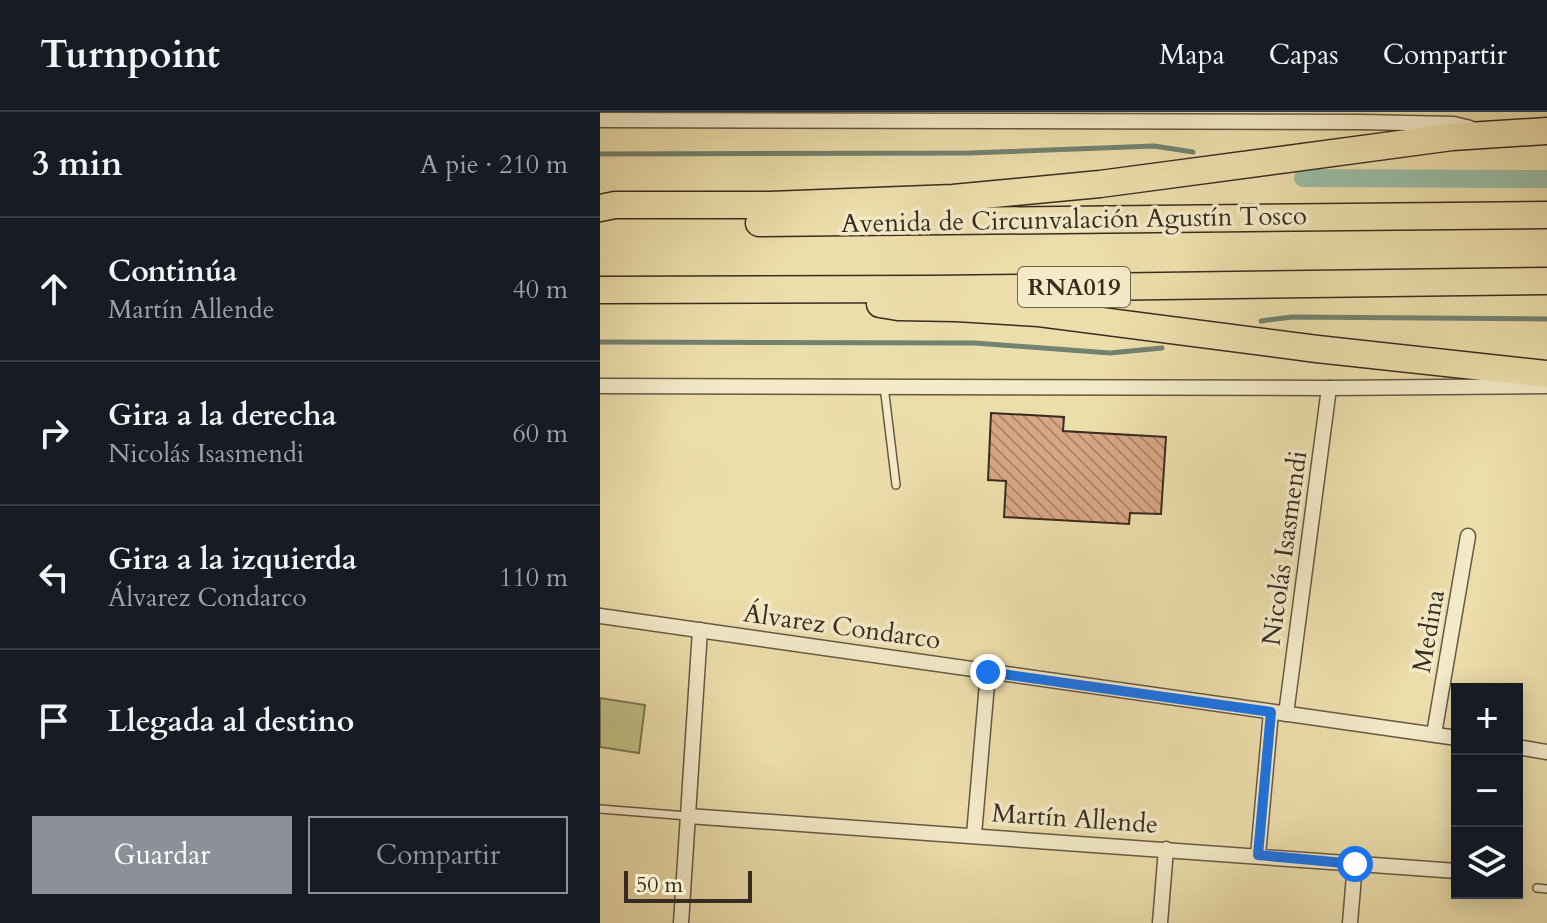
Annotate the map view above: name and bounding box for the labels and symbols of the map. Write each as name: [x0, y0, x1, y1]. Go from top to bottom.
street label: Avenida de Circunvalación Agustín Tosco: [841, 198, 1307, 241]
road number: RNA019: [1018, 267, 1130, 307]
street label: Nicolás Isasmendi: [1254, 449, 1315, 648]
street label: Medina: [1404, 587, 1453, 675]
street label: Álvarez Condarco: [741, 595, 943, 658]
route end: [970, 654, 1006, 690]
street label: Martín Allende: [991, 795, 1159, 842]
route start: [1337, 846, 1373, 882]
scale bar: [624, 867, 752, 903]

